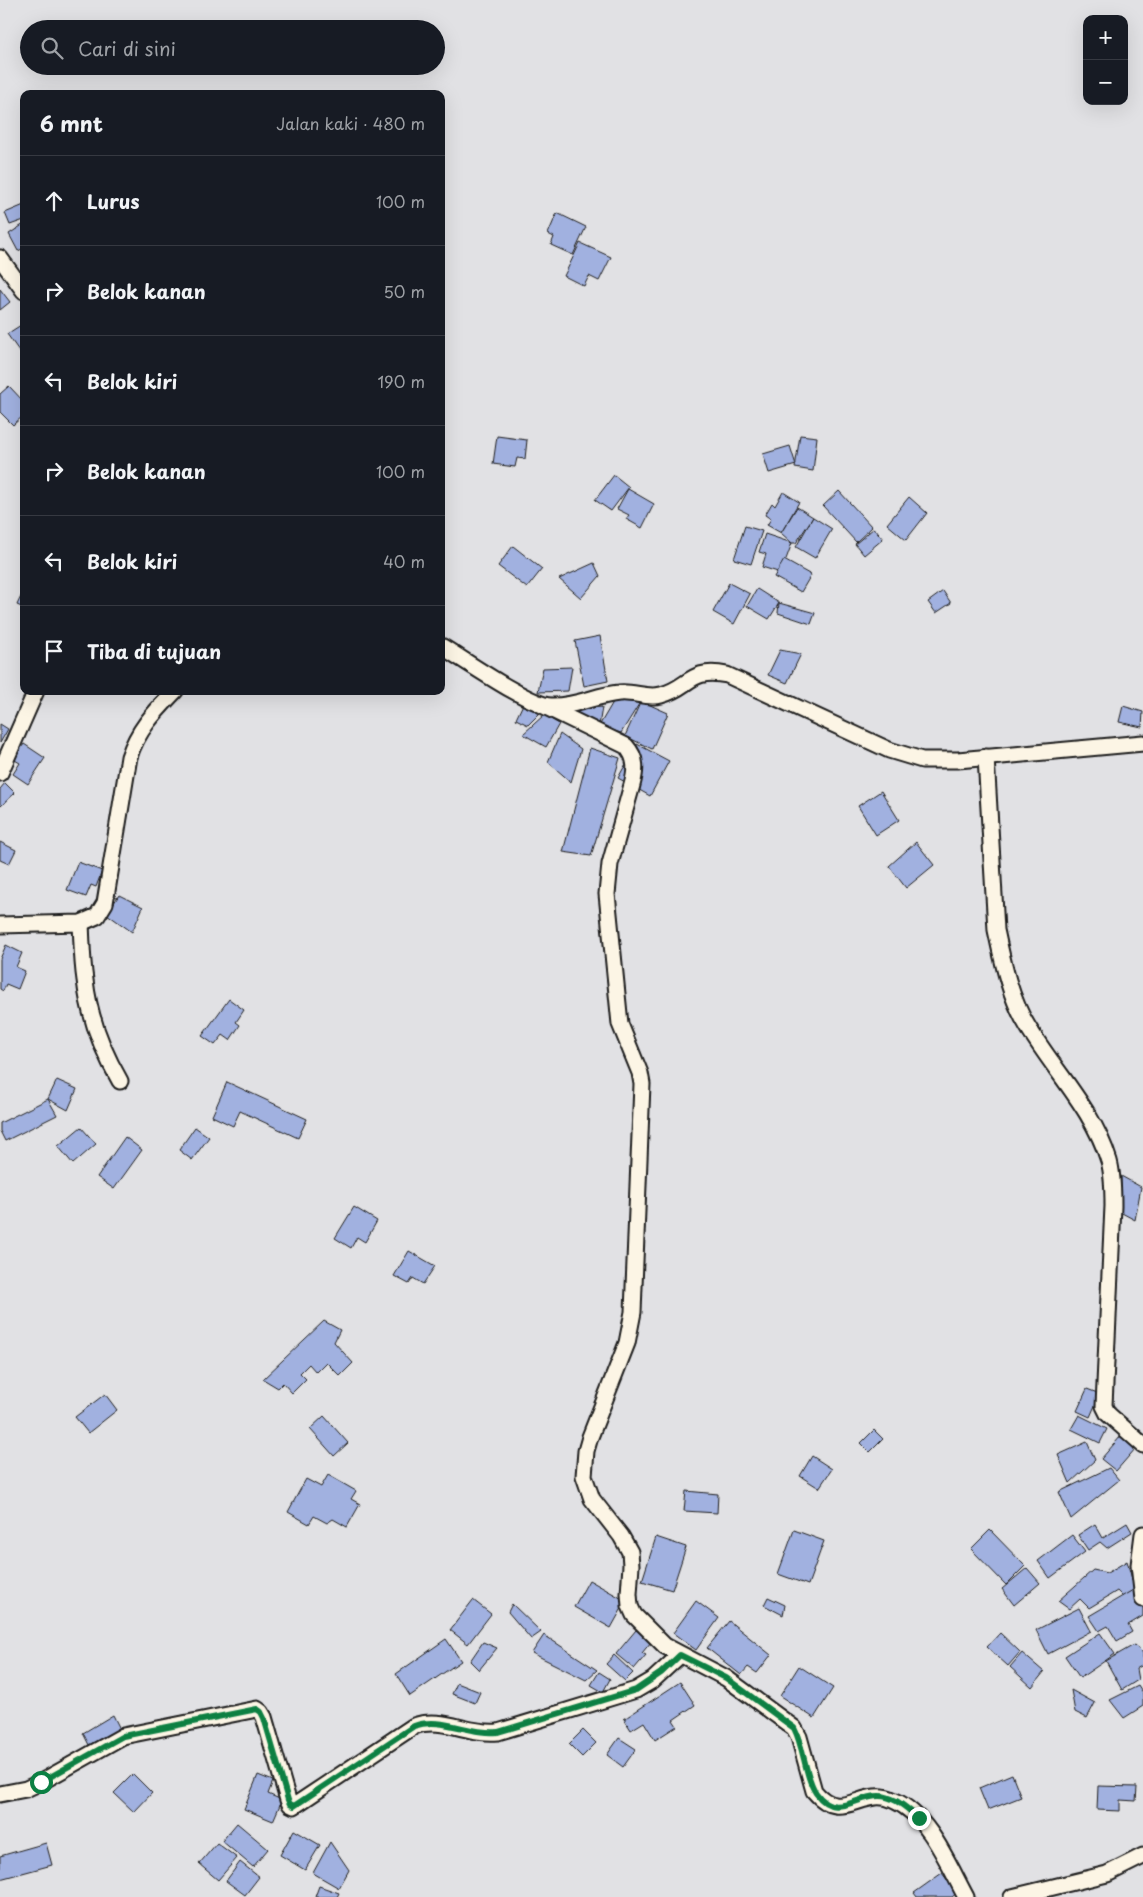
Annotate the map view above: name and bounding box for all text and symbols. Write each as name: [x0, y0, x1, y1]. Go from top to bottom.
map controls: [1083, 15, 1128, 105]
button: +: [1083, 15, 1128, 60]
search box: [20, 20, 445, 75]
icon: search: [38, 34, 66, 62]
text: Cari di sini: [78, 34, 176, 62]
button: −: [1083, 60, 1128, 105]
text: 6 mnt: [40, 107, 103, 139]
text: Jalan kaki · 480 m: [276, 111, 425, 135]
icon: ahead: [40, 187, 68, 215]
text: Lurus: [87, 187, 140, 215]
text: 100 m: [376, 189, 425, 213]
icon: right: [40, 277, 68, 305]
text: Belok kanan: [87, 277, 206, 305]
text: 50 m: [384, 279, 425, 303]
icon: left: [40, 367, 68, 395]
text: Belok kiri: [87, 367, 177, 395]
text: 190 m: [377, 369, 425, 393]
icon: right: [40, 457, 68, 485]
text: Belok kanan: [87, 457, 206, 485]
text: 100 m: [376, 459, 425, 483]
icon: left: [40, 547, 68, 575]
text: Belok kiri: [87, 547, 177, 575]
text: 40 m: [383, 549, 425, 573]
icon: arrive: [40, 637, 68, 665]
text: Tiba di tujuan: [87, 637, 221, 665]
route start: [30, 1771, 53, 1794]
route end: [908, 1807, 931, 1830]

